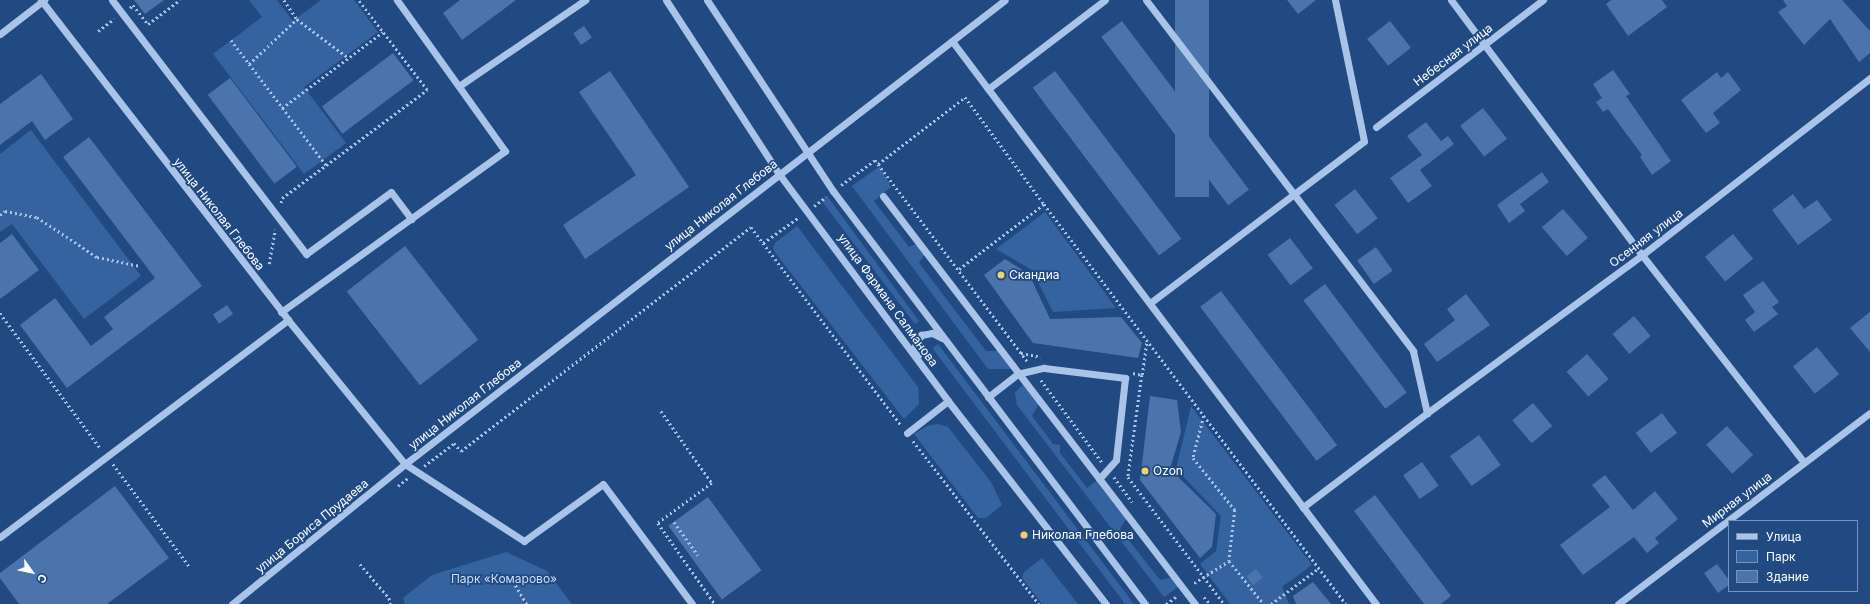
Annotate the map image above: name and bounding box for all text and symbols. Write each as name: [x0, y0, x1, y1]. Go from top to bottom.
street label: Небесная улица: [1411, 21, 1495, 89]
street label: улица Николая Глебова: [170, 155, 268, 273]
street label: улица Николая Глебова: [662, 156, 780, 254]
street label: Осенняя улица: [1607, 206, 1685, 270]
street label: улица Фармана Салманова: [835, 231, 941, 369]
place label: Скандиа: [1009, 268, 1059, 282]
marker: Скандиа: [996, 270, 1006, 280]
street label: улица Николая Глебова: [406, 355, 524, 453]
place label: Ozon: [1153, 464, 1183, 478]
marker: Ozon: [1140, 466, 1150, 476]
street label: Мирная улица: [1699, 469, 1775, 531]
street label: улица Бориса Прудаева: [253, 476, 371, 576]
legend: [1728, 520, 1858, 592]
place label: Николая Глебова: [1032, 528, 1134, 542]
text: Улица: [1766, 529, 1801, 544]
marker: Николая Глебова: [1019, 530, 1029, 540]
text: Парк: [1766, 549, 1796, 564]
north arrow: [12, 552, 52, 592]
text: Здание: [1766, 569, 1809, 584]
text: С: [34, 571, 50, 586]
park label: Парк «Комарово»: [451, 572, 557, 586]

